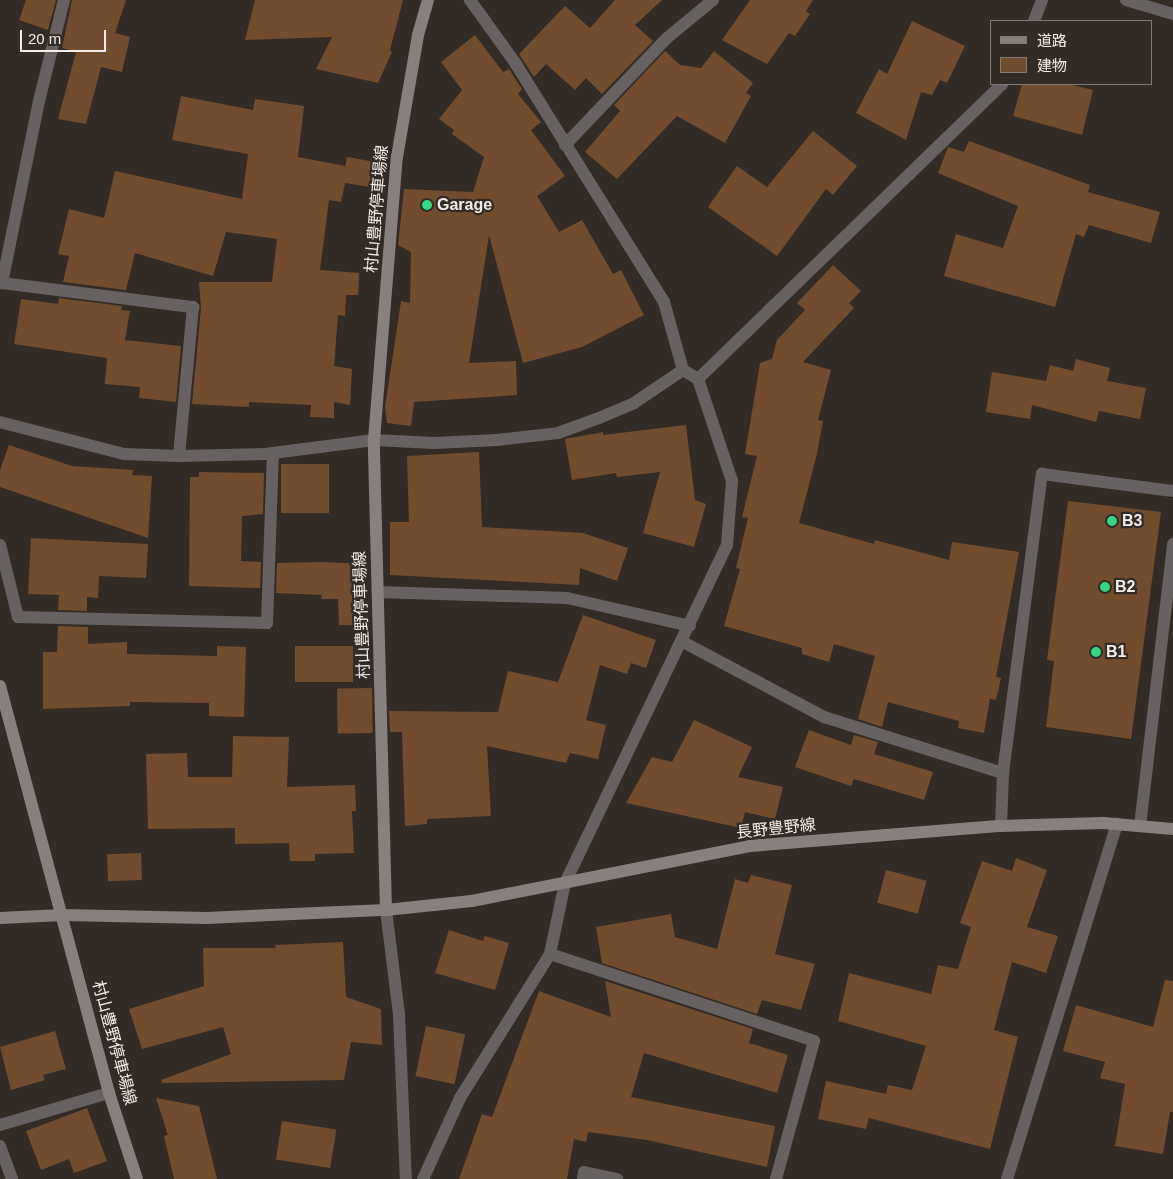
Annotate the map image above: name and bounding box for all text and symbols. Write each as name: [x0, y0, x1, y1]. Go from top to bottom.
scale bar: [22, 20, 109, 52]
legend: [990, 20, 1153, 85]
text: 20 m: [28, 30, 61, 47]
text: 道路: [1037, 32, 1067, 49]
text: 建物: [1037, 57, 1067, 74]
street label: 村山豊野停車場線: [362, 144, 392, 274]
place label: Garage: [437, 195, 492, 215]
marker: Garage: [421, 199, 433, 211]
place label: B3: [1122, 511, 1142, 531]
marker: B3: [1106, 515, 1118, 527]
street label: 村山豊野停車場線: [350, 551, 374, 679]
place label: B2: [1115, 577, 1135, 597]
marker: B2: [1099, 581, 1111, 593]
place label: B1: [1106, 642, 1126, 662]
marker: B1: [1090, 646, 1102, 658]
street label: 長野豊野線: [735, 815, 817, 843]
street label: 村山豊野停車場線: [88, 979, 140, 1107]

